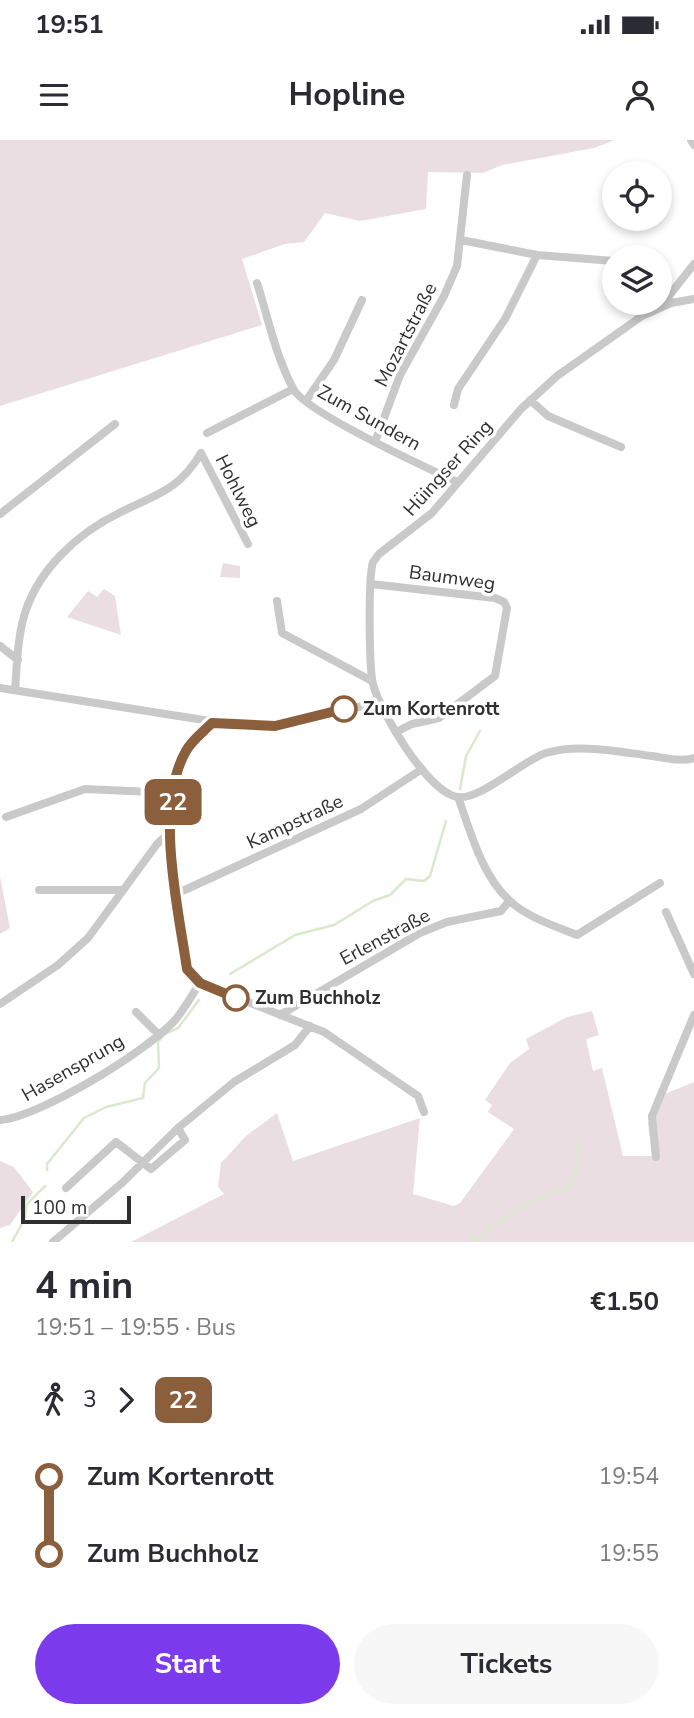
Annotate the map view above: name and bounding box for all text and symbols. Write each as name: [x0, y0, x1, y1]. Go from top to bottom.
text: 19:51: [35, 7, 104, 42]
text: Hopline: [289, 73, 405, 116]
icon: menu: [35, 76, 73, 114]
icon: person: [621, 76, 659, 114]
map controls: [602, 161, 672, 315]
button: locate: [602, 161, 672, 231]
button: layers: [602, 245, 672, 315]
street label: Mozartstraße: [369, 278, 443, 392]
street label: Zum Sundern: [313, 379, 425, 457]
street label: Hüingser Ring: [398, 414, 498, 522]
street label: Hohlweg: [209, 450, 267, 532]
street label: Baumweg: [407, 559, 497, 597]
marker: Zum Kortenrott: [331, 696, 357, 722]
place label: Zum Kortenrott: [363, 696, 500, 722]
line badge: 22: [142, 779, 204, 825]
text: 22: [159, 786, 187, 818]
street label: Kampstraße: [243, 788, 347, 856]
street label: Erlenstraße: [335, 902, 435, 972]
marker: Zum Buchholz: [223, 985, 249, 1011]
place label: Zum Buchholz: [255, 985, 380, 1011]
street label: Hasensprung: [17, 1028, 129, 1108]
scale bar: [21, 1193, 131, 1225]
text: 100 m: [32, 1195, 87, 1221]
text: 4 min: [35, 1260, 133, 1311]
text: €1.50: [590, 1284, 659, 1319]
text: 19:51 – 19:55 · Bus: [35, 1312, 236, 1343]
icon: walk: [35, 1381, 73, 1419]
icon: forward: [107, 1381, 145, 1419]
text: 3: [83, 1384, 97, 1415]
text: 22: [169, 1384, 198, 1416]
text: Zum Kortenrott: [87, 1459, 273, 1494]
text: 19:54: [599, 1461, 659, 1492]
text: Zum Buchholz: [87, 1536, 259, 1571]
text: 19:55: [599, 1538, 659, 1569]
button: Start: [35, 1624, 340, 1704]
button: Tickets: [354, 1624, 659, 1704]

